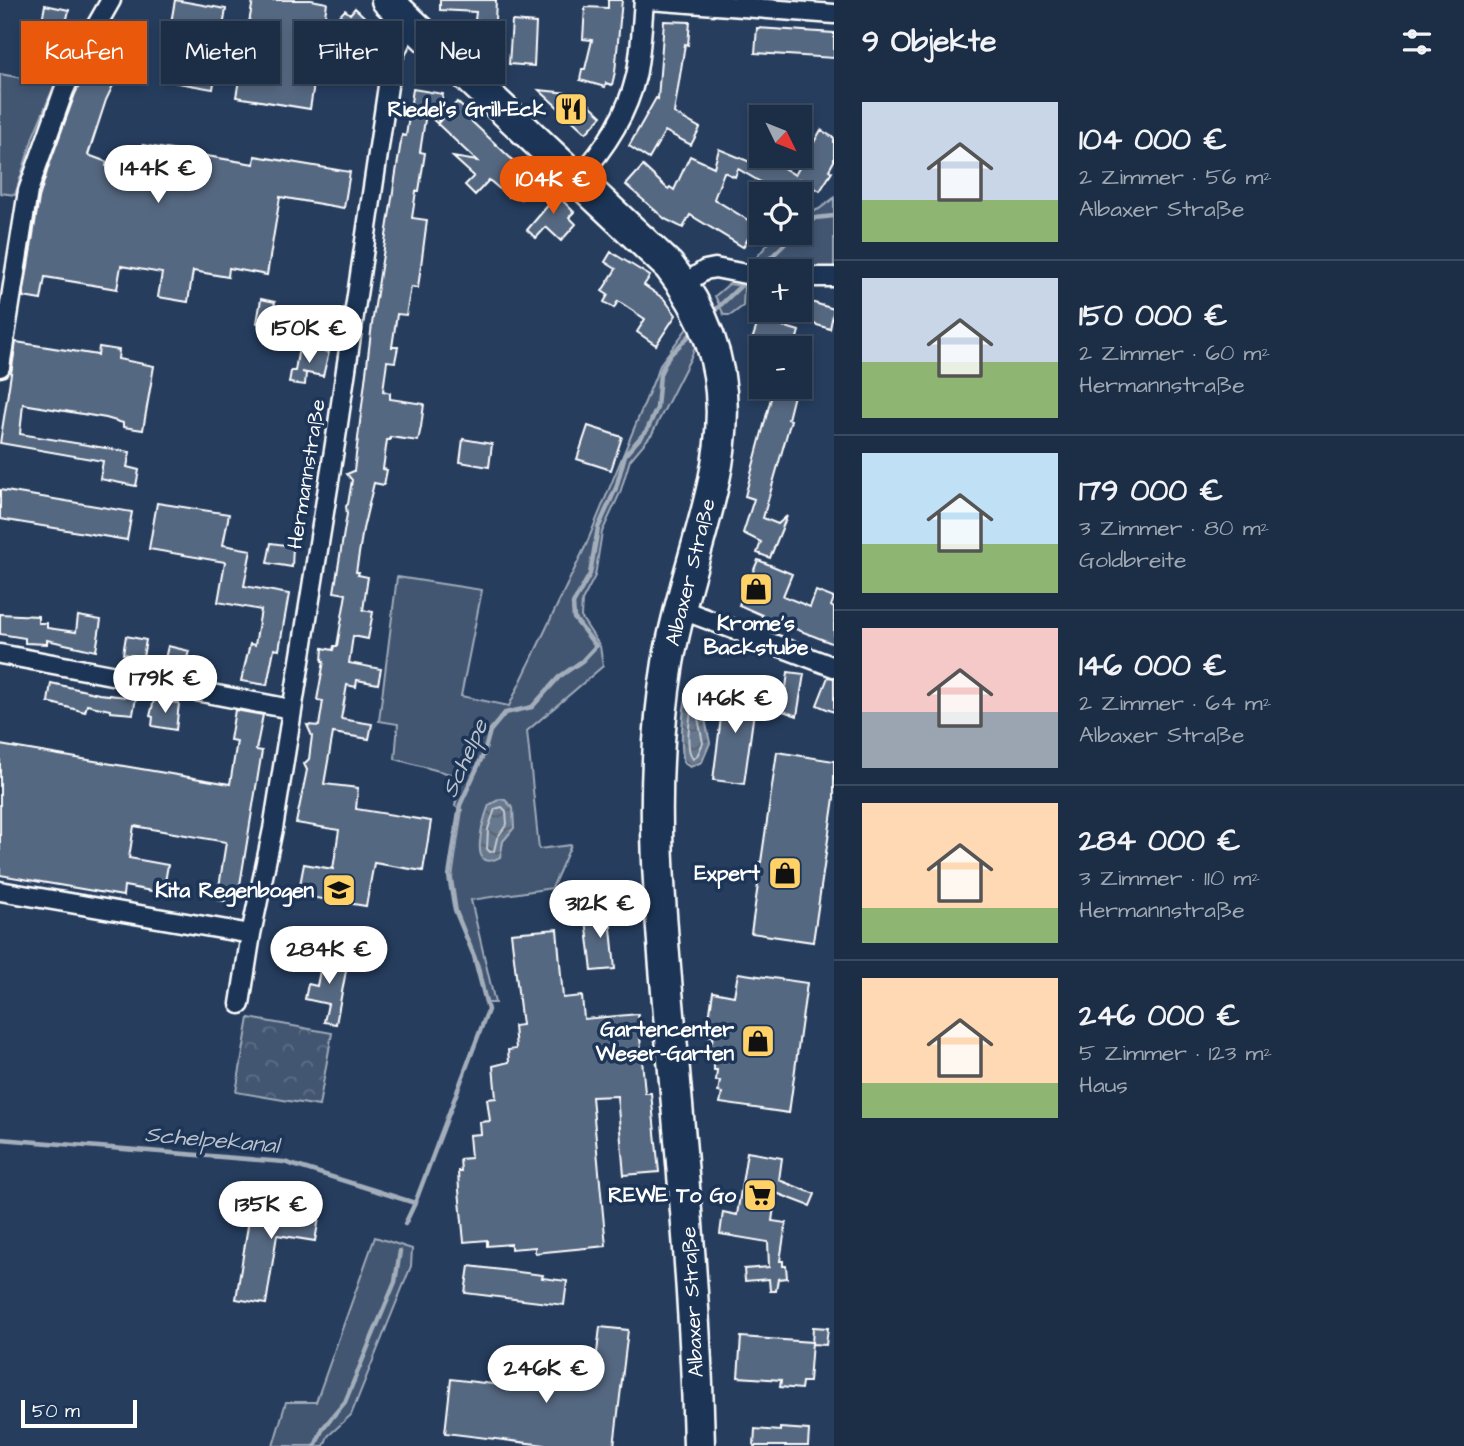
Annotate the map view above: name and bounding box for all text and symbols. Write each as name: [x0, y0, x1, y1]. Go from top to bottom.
chip: Kaufen: [21, 21, 147, 84]
chip: Mieten: [161, 21, 280, 84]
chip: Filter: [294, 21, 402, 84]
chip: Neu: [416, 21, 505, 84]
text: 9 Objekte: [862, 21, 996, 63]
icon: filters: [1398, 23, 1436, 61]
restaurant icon: Riedel's Grill-Eck: [552, 90, 590, 128]
place label: Riedel's Grill-Eck: [388, 95, 546, 124]
north arrow: [749, 105, 812, 168]
map controls: [749, 105, 812, 399]
text: 104 000 €: [1079, 119, 1227, 161]
icon: home: [918, 130, 1002, 214]
pin: 144K €: [101, 146, 215, 205]
text: 144K €: [120, 152, 196, 184]
pin: 104K €: [496, 156, 610, 216]
text: 2 Zimmer · 56 m²: [1079, 161, 1272, 193]
text: 104K €: [516, 163, 590, 195]
button: locate: [749, 182, 812, 245]
text: Albaxer Straße: [1079, 193, 1244, 225]
button: +: [749, 259, 812, 322]
text: 150 000 €: [1079, 295, 1228, 337]
pin: 150K €: [252, 306, 366, 365]
icon: home: [918, 306, 1002, 390]
text: 150K €: [271, 312, 347, 344]
button: −: [749, 336, 812, 399]
text: 2 Zimmer · 60 m²: [1079, 337, 1270, 369]
text: Hermannstraße: [1079, 369, 1245, 401]
street label: Hermannstraße: [280, 397, 333, 551]
text: 179 000 €: [1079, 470, 1223, 512]
icon: home: [918, 481, 1002, 565]
street label: Albaxer Straße: [658, 495, 723, 649]
text: 3 Zimmer · 80 m²: [1079, 512, 1269, 544]
text: Goldbreite: [1079, 544, 1187, 576]
shop icon: Krome's Backstube: [737, 570, 775, 608]
place label: Krome's Backstube: [704, 609, 809, 662]
text: 146 000 €: [1079, 645, 1227, 687]
pin: 179K €: [108, 656, 222, 715]
icon: home: [918, 656, 1002, 740]
text: 179K €: [129, 662, 201, 694]
pin: 146K €: [678, 676, 792, 735]
text: 146K €: [698, 682, 772, 714]
text: 2 Zimmer · 64 m²: [1079, 687, 1271, 719]
water label: Schelpe: [434, 713, 497, 802]
text: Albaxer Straße: [1079, 719, 1244, 751]
text: 284 000 €: [1079, 820, 1241, 862]
icon: home: [918, 831, 1002, 915]
shop icon: Expert: [766, 854, 804, 892]
place label: Expert: [695, 859, 760, 889]
text: 3 Zimmer · 110 m²: [1079, 862, 1260, 894]
school or university icon: Kita Regenbogen: [320, 871, 358, 909]
place label: Kita Regenbogen: [155, 876, 314, 907]
pin: 312K €: [543, 880, 657, 940]
text: 312K €: [565, 887, 635, 919]
text: Hermannstraße: [1079, 894, 1245, 926]
pin: 284K €: [272, 926, 386, 986]
text: 284K €: [286, 933, 372, 965]
text: 246 000 €: [1079, 995, 1240, 1037]
icon: home: [918, 1006, 1002, 1090]
place label: Gartencenter Weser-Garten: [595, 1015, 734, 1068]
shop icon: Gartencenter Weser-Garten: [739, 1022, 777, 1060]
text: 5 Zimmer · 123 m²: [1079, 1037, 1272, 1069]
text: Haus: [1079, 1069, 1128, 1101]
water label: Schelpekanal: [143, 1118, 284, 1162]
supermarket icon: REWE To Go: [741, 1176, 779, 1214]
place label: REWE To Go: [608, 1181, 736, 1210]
pin: 135K €: [214, 1182, 328, 1241]
text: 135K €: [235, 1188, 307, 1220]
street label: Albaxer Straße: [674, 1226, 711, 1378]
pin: 246K €: [489, 1346, 603, 1405]
text: 246K €: [504, 1352, 588, 1384]
scale bar: [21, 1397, 136, 1429]
text: 50 m: [32, 1398, 80, 1425]

